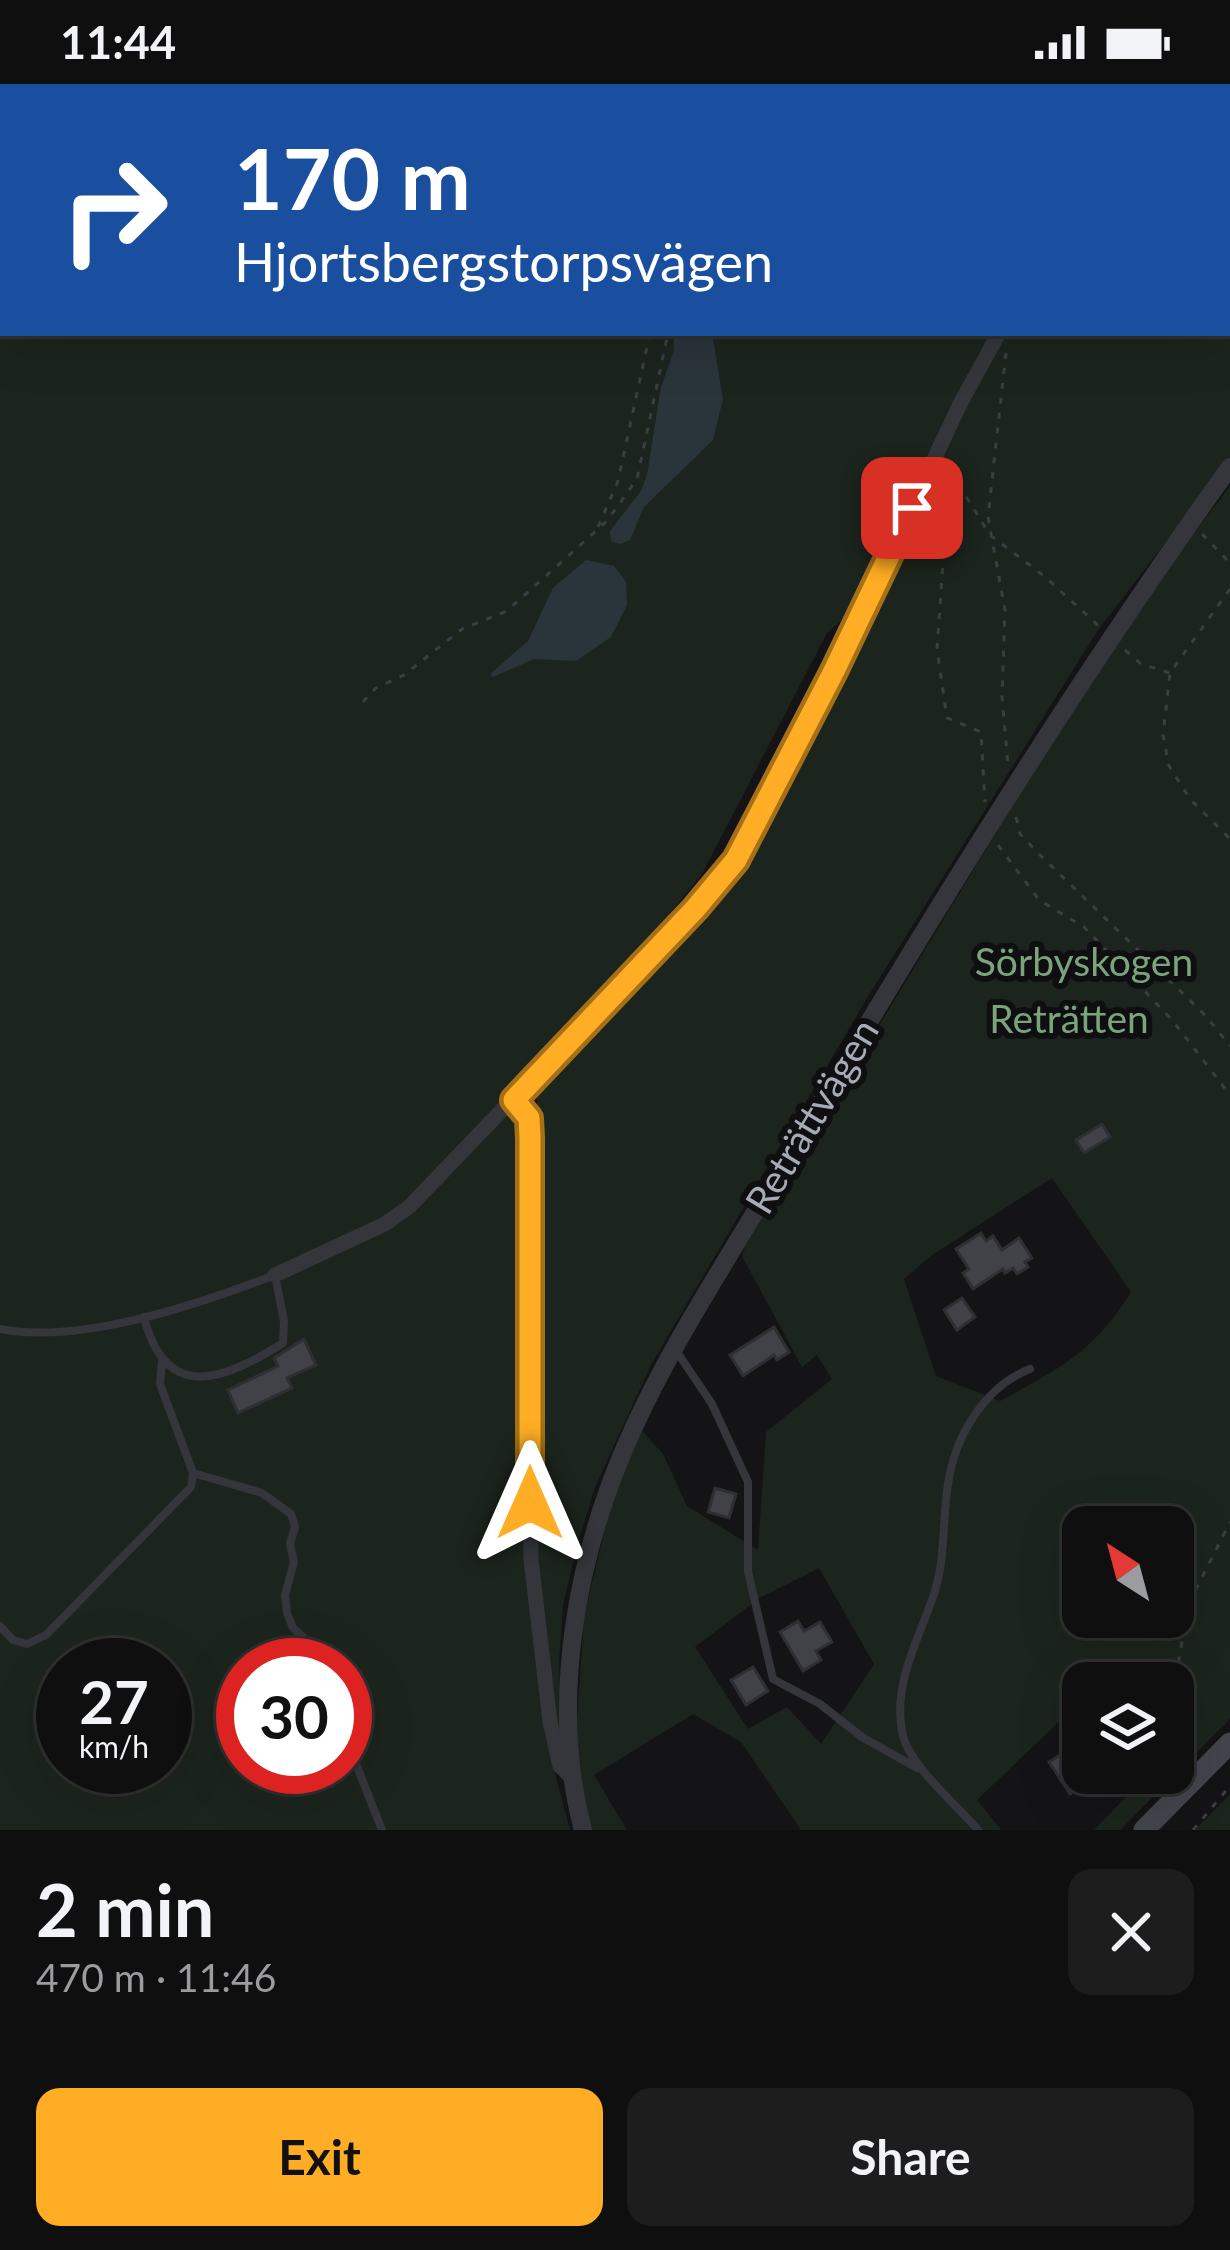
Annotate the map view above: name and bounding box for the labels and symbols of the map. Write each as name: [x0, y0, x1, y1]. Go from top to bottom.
pin: [861, 457, 963, 559]
park label: Sörbyskogen: [975, 938, 1193, 984]
park label: Reträtten: [989, 995, 1149, 1041]
street label: Reträttvägen: [735, 1010, 887, 1221]
position arrow: [467, 1440, 593, 1566]
north arrow: [1062, 1506, 1194, 1638]
speed limit sign: 30: [216, 1638, 372, 1794]

